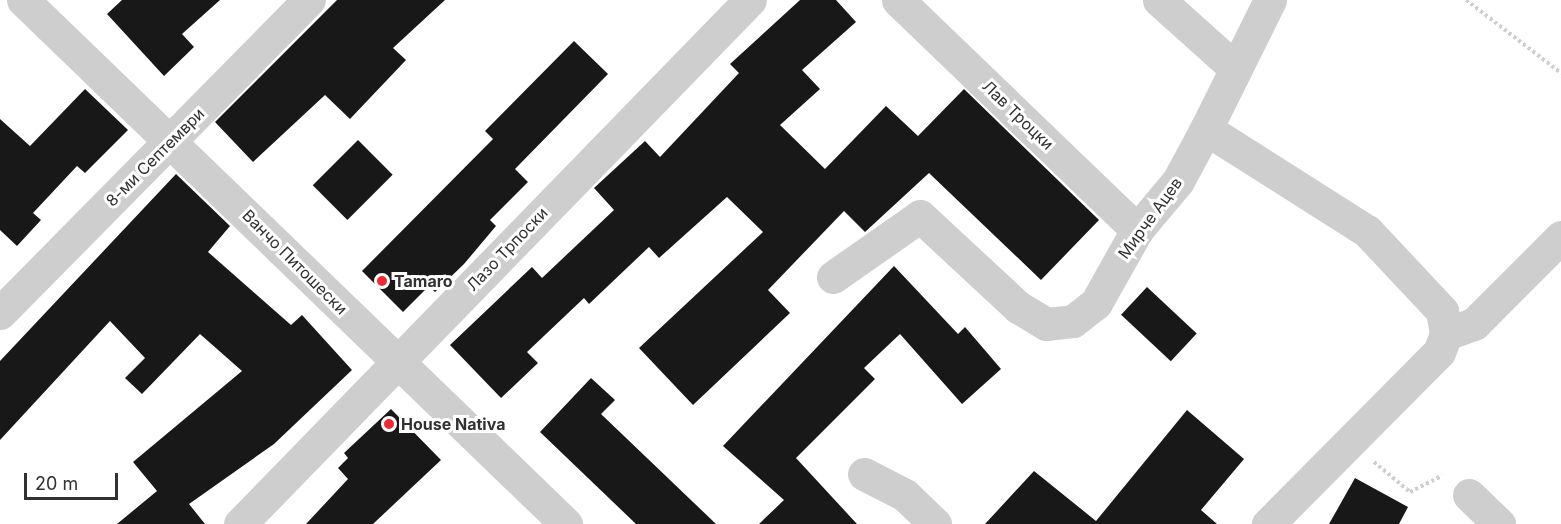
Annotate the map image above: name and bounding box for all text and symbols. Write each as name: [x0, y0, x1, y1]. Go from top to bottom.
street label: Лав Троцки: [979, 76, 1057, 154]
street label: 8-ми Септември: [102, 104, 208, 210]
street label: Мирче Ацев: [1114, 174, 1186, 262]
street label: Лазо Трпоски: [462, 203, 552, 295]
street label: Ванчо Питошески: [239, 206, 351, 318]
place label: Tamaro: [394, 271, 453, 291]
marker: Tamaro: [375, 274, 389, 288]
place label: House Nativa: [401, 414, 505, 434]
marker: House Nativa: [382, 417, 396, 431]
scale bar: [27, 461, 122, 499]
text: 20 m: [35, 473, 78, 494]

